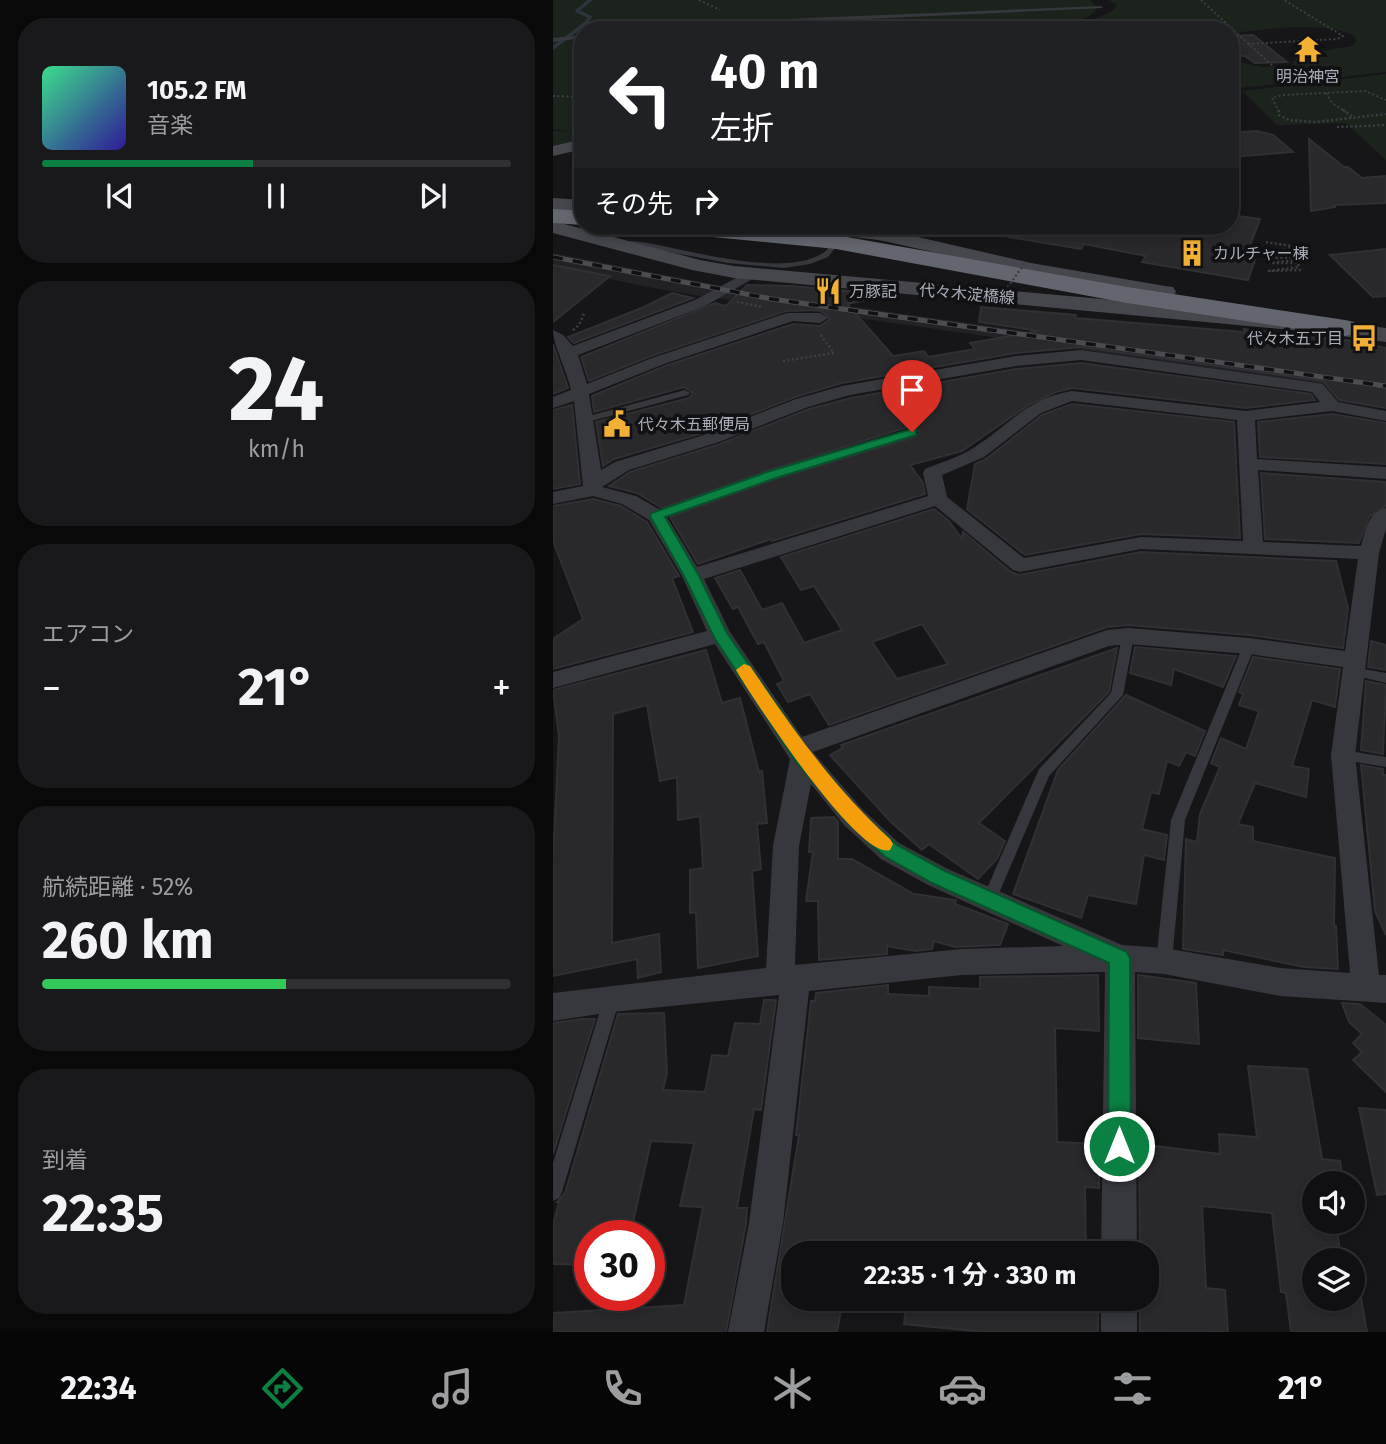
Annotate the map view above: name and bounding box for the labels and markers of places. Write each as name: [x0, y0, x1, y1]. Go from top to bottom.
temple icon: 明治神宮: [1293, 34, 1323, 64]
place label: 明治神宮: [1276, 67, 1340, 86]
building icon: カルチャー棟: [1177, 238, 1207, 268]
place label: カルチャー棟: [1213, 244, 1309, 263]
restaurant icon: 万豚記: [813, 276, 843, 306]
place label: 万豚記: [849, 282, 897, 301]
bus stop icon: 代々木五丁目: [1349, 323, 1379, 353]
place label: 代々木五丁目: [1247, 329, 1343, 348]
pin: [882, 360, 942, 432]
public building icon: 代々木五郵便局: [602, 409, 632, 439]
place label: 代々木五郵便局: [638, 415, 750, 434]

